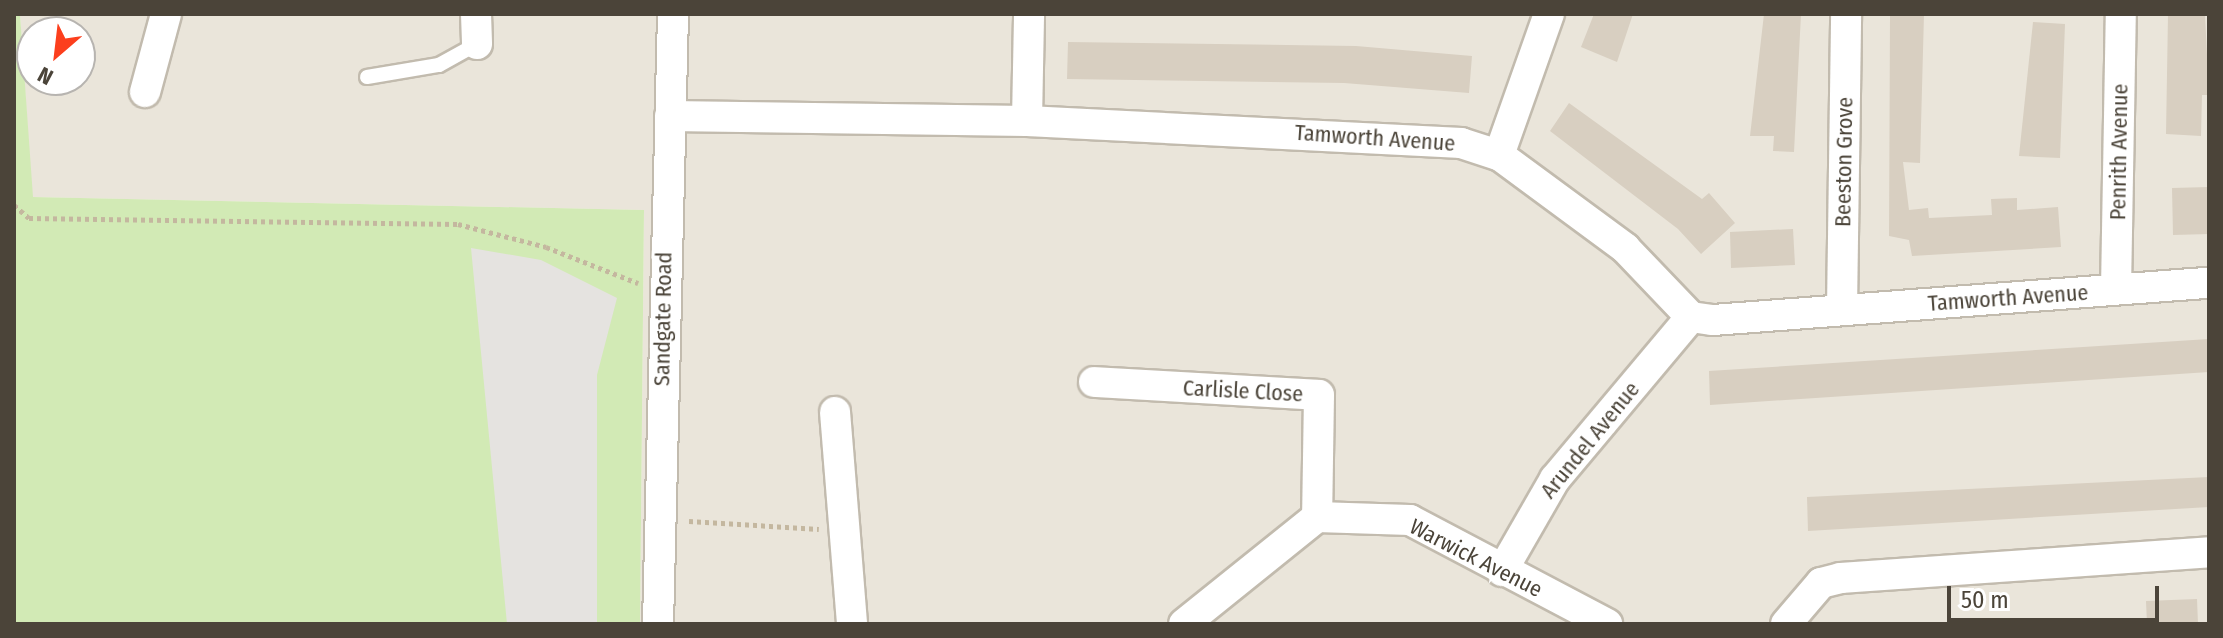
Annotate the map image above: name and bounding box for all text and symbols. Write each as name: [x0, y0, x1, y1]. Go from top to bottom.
north arrow: [16, 16, 96, 96]
text: N: [33, 61, 58, 91]
street label: Penrith Avenue: [2105, 83, 2133, 221]
street label: Beeston Grove: [1830, 97, 1858, 227]
street label: Tamworth Avenue: [1294, 119, 1456, 157]
street label: Sandgate Road: [649, 252, 677, 386]
street label: Tamworth Avenue: [1927, 279, 2089, 317]
street label: Carlisle Close: [1182, 375, 1304, 407]
street label: Arundel Avenue: [1535, 376, 1645, 504]
street label: Warwick Avenue: [1405, 513, 1547, 603]
scale bar: [1951, 570, 2163, 620]
text: 50 m: [1961, 586, 2009, 614]

